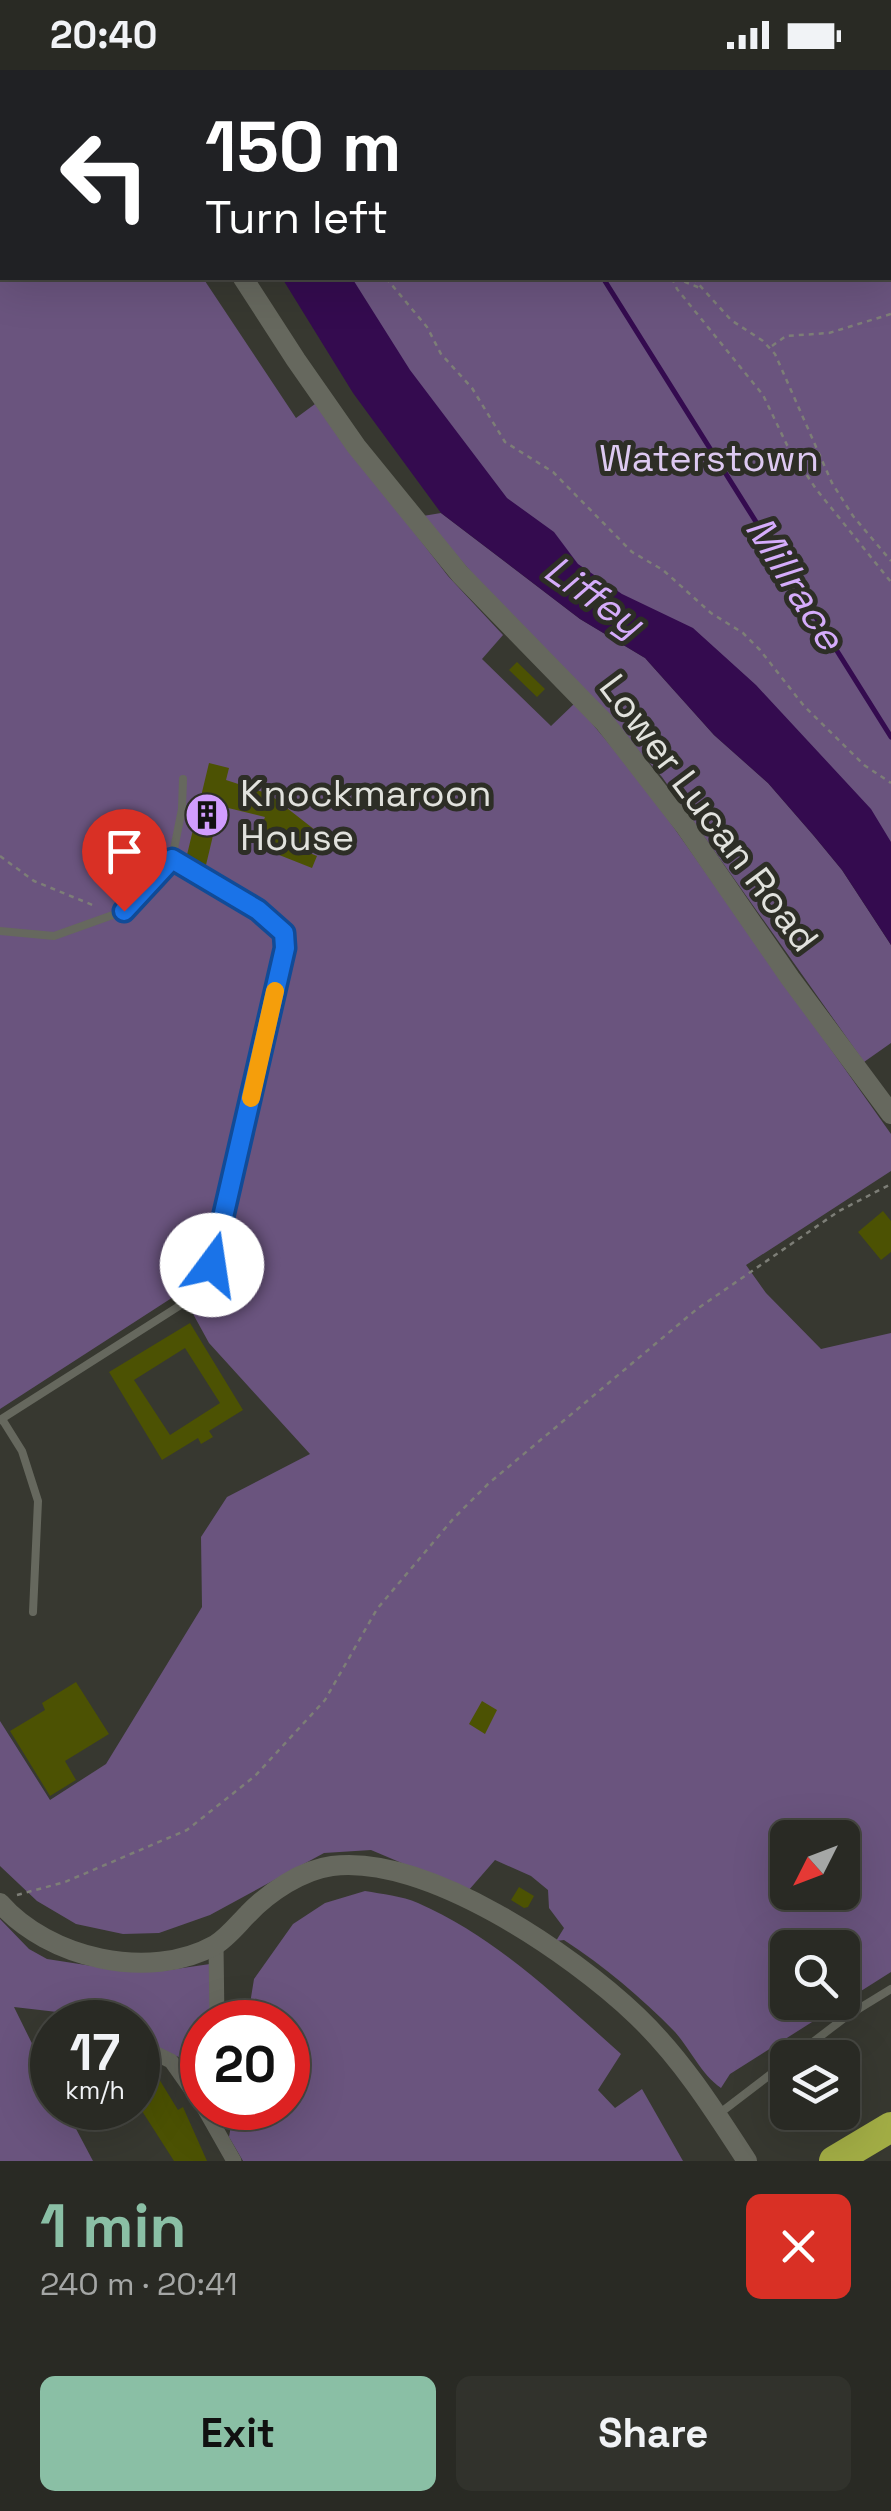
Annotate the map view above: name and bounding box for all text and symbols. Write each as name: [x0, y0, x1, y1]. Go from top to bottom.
text: 20:40: [50, 11, 157, 59]
text: 150 m: [205, 102, 402, 191]
icon: left: [40, 110, 170, 240]
text: Turn left: [205, 189, 388, 246]
park label: Waterstown: [599, 434, 819, 482]
water label: Millrace: [734, 507, 857, 661]
water label: Liffey: [535, 544, 655, 650]
street label: Lower Lucan Road: [589, 665, 829, 961]
place label: Knockmaroon House: [240, 769, 492, 861]
building icon: Knockmaroon House: [184, 792, 230, 838]
pin: [82, 809, 167, 912]
icon: arrive: [97, 824, 152, 879]
position arrow: [160, 1213, 264, 1317]
north arrow: [770, 1820, 860, 1910]
map controls: [770, 1820, 860, 2130]
button: search: [770, 1930, 860, 2020]
speed limit sign: 20: [180, 2000, 310, 2130]
text: 17: [70, 2021, 120, 2085]
button: layers: [770, 2040, 860, 2130]
text: km/h: [65, 2074, 125, 2106]
text: 1 min: [40, 2188, 187, 2265]
button: close: [746, 2194, 851, 2299]
text: 240 m · 20:41: [40, 2264, 238, 2304]
button: Exit: [40, 2376, 436, 2491]
button: Share: [456, 2376, 851, 2491]

